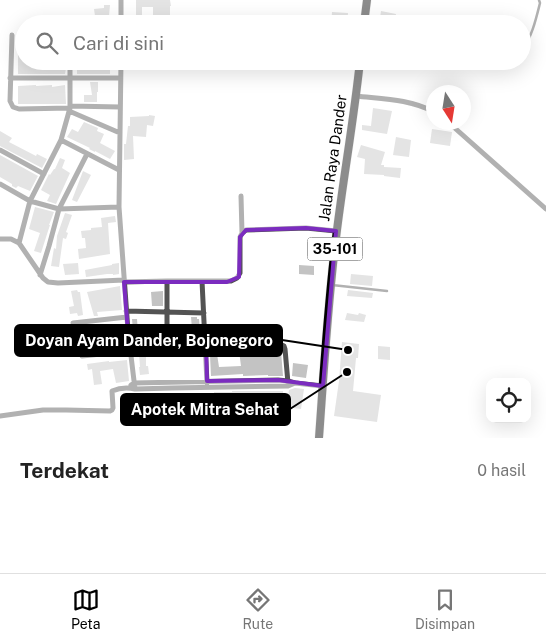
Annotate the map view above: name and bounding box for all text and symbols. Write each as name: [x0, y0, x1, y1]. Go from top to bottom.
search box: [15, 15, 531, 70]
icon: search: [33, 29, 61, 57]
text: Cari di sini: [73, 32, 164, 54]
north arrow: [426, 85, 471, 130]
street label: Jalan Raya Dander: [315, 93, 350, 222]
road number: 35-101: [308, 238, 362, 260]
callout: Doyan Ayam Dander, Bojonegoro: [15, 325, 282, 356]
text: Doyan Ayam Dander, Bojonegoro: [25, 331, 273, 350]
map controls: [486, 378, 531, 423]
button: locate: [486, 378, 531, 423]
callout: Apotek Mitra Sehat: [121, 394, 290, 425]
text: Apotek Mitra Sehat: [131, 400, 280, 419]
text: Terdekat: [20, 458, 109, 483]
text: 0 hasil: [477, 461, 526, 480]
tab: Peta: [71, 586, 101, 632]
tab: Rute: [242, 586, 273, 632]
tab: Disimpan: [415, 586, 475, 632]

